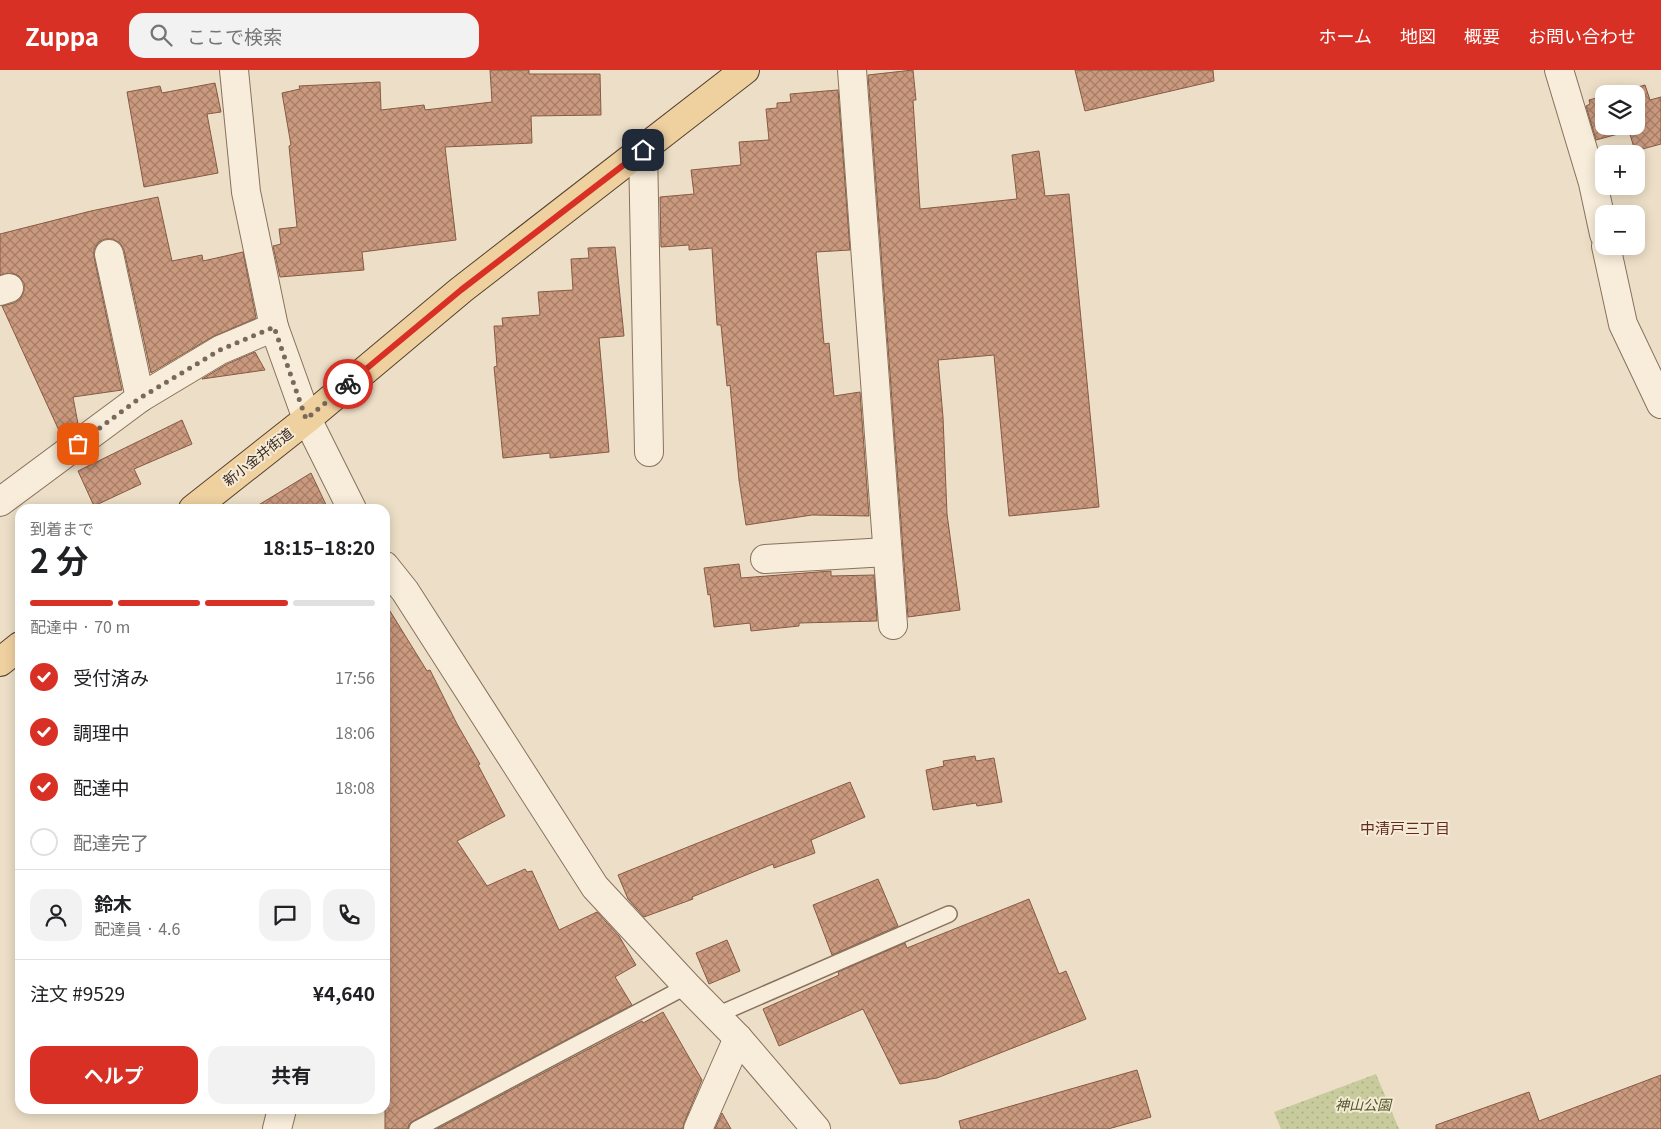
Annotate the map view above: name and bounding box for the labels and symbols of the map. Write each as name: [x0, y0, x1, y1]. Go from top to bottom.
pin: [622, 129, 664, 171]
courier: [323, 359, 373, 409]
street label: 新小金井街道: [218, 422, 297, 490]
pin: [57, 423, 99, 465]
district label: 中清戸三丁目: [1360, 817, 1450, 838]
park label: 神山公園: [1335, 1094, 1393, 1114]

